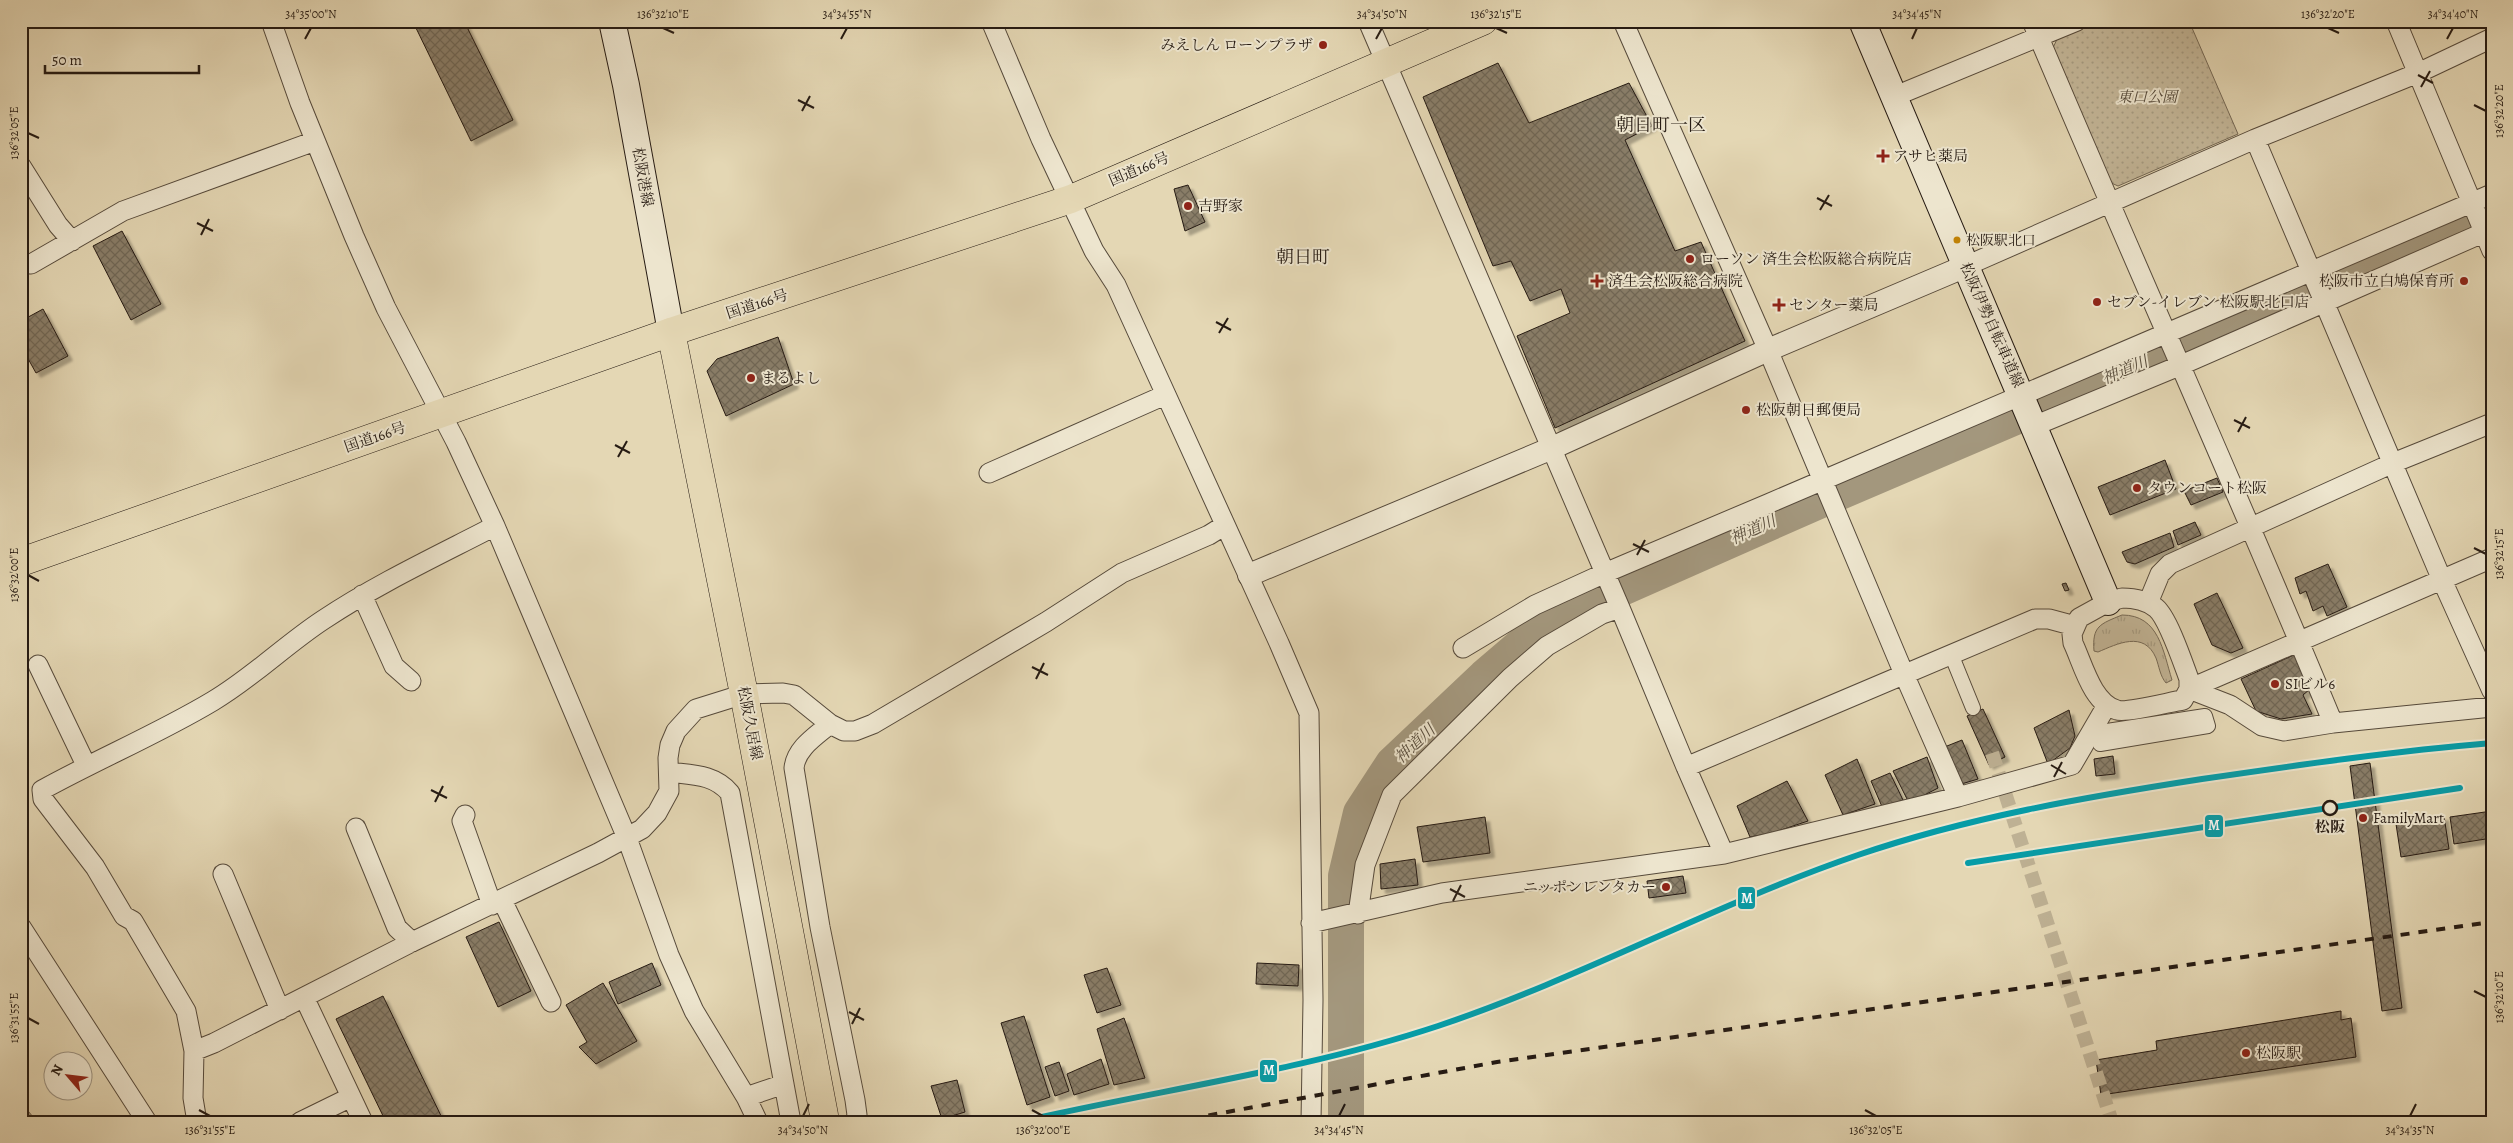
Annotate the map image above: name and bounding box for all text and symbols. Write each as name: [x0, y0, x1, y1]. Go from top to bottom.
text: 34°35'00"N: [285, 6, 337, 22]
text: 136°32'10"E: [637, 6, 689, 22]
text: 34°34'55"N: [822, 6, 872, 22]
text: 34°34'50"N: [1357, 6, 1408, 22]
text: 136°32'15"E: [1470, 6, 1522, 22]
text: 34°34'45"N: [1892, 6, 1942, 22]
text: 136°32'20"E: [2301, 6, 2355, 22]
text: 34°34'40"N: [2428, 6, 2479, 22]
place label: みえしん ローンプラザ: [1160, 35, 1313, 55]
marker: みえしん ローンプラザ: [1317, 39, 1329, 51]
scale bar: [45, 42, 199, 74]
text: 50 m: [52, 50, 82, 70]
text: 136°32'20"E: [2491, 84, 2507, 138]
park label: 東口公園: [2117, 87, 2180, 107]
text: 136°32'05"E: [6, 106, 22, 160]
district label: 朝日町一区: [1616, 113, 1706, 137]
street label: 松阪港線: [628, 146, 658, 208]
place label: アサヒ薬局: [1893, 146, 1968, 166]
street label: 国道166号: [1106, 147, 1172, 191]
marker: アサヒ薬局: [1877, 150, 1889, 162]
place label: 吉野家: [1198, 196, 1243, 216]
marker: 吉野家: [1182, 200, 1194, 212]
place label: 松阪駅北口: [1966, 231, 2036, 250]
marker: 松阪駅北口: [1952, 235, 1962, 245]
district label: 朝日町: [1276, 245, 1330, 269]
place label: ローソン 済生会松阪総合病院店: [1700, 249, 1912, 269]
marker: ローソン 済生会松阪総合病院店: [1684, 253, 1696, 265]
street label: 松阪伊勢自転車道線: [1955, 259, 2029, 391]
place label: 済生会松阪総合病院: [1608, 271, 1743, 291]
place label: 松阪市立白鳩保育所: [2319, 271, 2454, 291]
marker: 済生会松阪総合病院: [1590, 274, 1604, 288]
marker: 松阪市立白鳩保育所: [2458, 275, 2470, 287]
street label: 国道166号: [723, 285, 791, 323]
place label: セブン-イレブン 松阪駅北口店: [2107, 292, 2309, 312]
place label: センター薬局: [1789, 295, 1878, 315]
marker: セブン-イレブン 松阪駅北口店: [2091, 296, 2103, 308]
marker: センター薬局: [1773, 299, 1785, 311]
water label: 神道川: [2099, 350, 2153, 390]
place label: まるよし: [761, 368, 821, 388]
marker: まるよし: [745, 372, 757, 384]
place label: 松阪朝日郵便局: [1756, 400, 1861, 420]
marker: 松阪朝日郵便局: [1740, 404, 1752, 416]
street label: 国道166号: [341, 417, 409, 457]
place label: タウンコート松阪: [2147, 478, 2267, 498]
marker: タウンコート松阪: [2131, 482, 2143, 494]
water label: 神道川: [1727, 509, 1781, 550]
text: 136°32'15"E: [2491, 528, 2507, 580]
text: 136°32'00"E: [6, 548, 22, 602]
place label: SIビル6: [2285, 674, 2335, 694]
marker: SIビル6: [2269, 678, 2281, 690]
street label: 松阪久居線: [733, 684, 767, 762]
water label: 神道川: [1390, 718, 1442, 768]
marker: 松阪: [2322, 800, 2338, 816]
place label: FamilyMart: [2373, 808, 2444, 828]
marker: FamilyMart: [2357, 812, 2369, 824]
line badge: M: [2204, 814, 2224, 838]
text: M: [2208, 816, 2220, 835]
place label: 松阪: [2315, 817, 2345, 837]
place label: ニッポンレンタカー: [1523, 877, 1656, 897]
marker: ニッポンレンタカー: [1660, 881, 1672, 893]
line badge: M: [1737, 886, 1756, 910]
text: M: [1741, 889, 1753, 908]
text: 136°32'10"E: [2491, 971, 2507, 1023]
text: 136°31'55"E: [6, 993, 22, 1043]
place label: 松阪駅: [2256, 1043, 2301, 1063]
marker: 松阪駅: [2240, 1047, 2252, 1059]
north arrow: [42, 1050, 92, 1100]
line badge: M: [1259, 1059, 1278, 1083]
text: N: [46, 1061, 68, 1079]
text: M: [1263, 1061, 1275, 1080]
text: 136°31'55"E: [185, 1122, 235, 1138]
text: 34°34'50"N: [778, 1122, 829, 1138]
text: 136°32'00"E: [1016, 1122, 1070, 1138]
text: 34°34'45"N: [1314, 1122, 1364, 1138]
text: 136°32'05"E: [1849, 1122, 1903, 1138]
text: 34°34'35"N: [2386, 1122, 2435, 1138]

